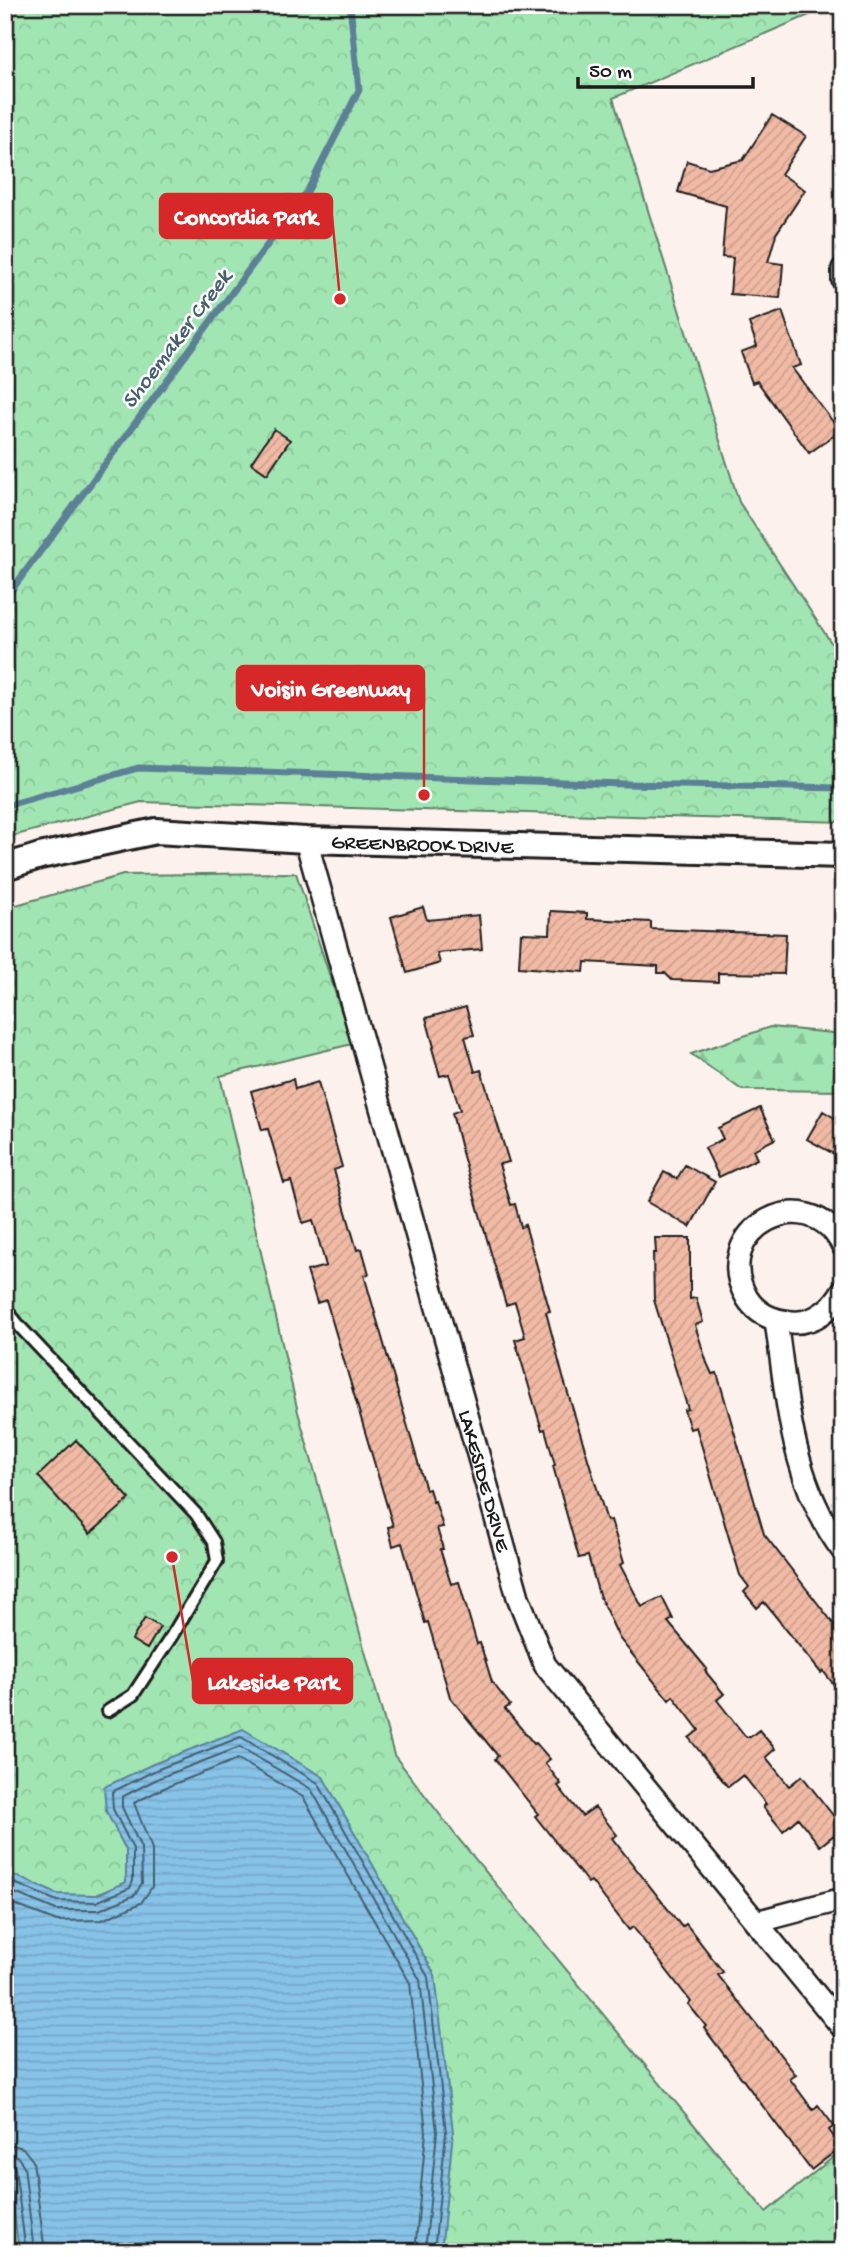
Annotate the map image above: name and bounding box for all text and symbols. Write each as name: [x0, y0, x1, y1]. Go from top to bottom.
scale bar: [578, 46, 754, 90]
text: 50 m: [589, 61, 632, 86]
callout: Concordia Park: [160, 194, 332, 238]
text: Concordia Park: [174, 206, 321, 233]
water label: Shoemaker Creek: [117, 263, 240, 415]
callout: Voisin Greenway: [237, 666, 424, 710]
text: Voisin Greenway: [251, 678, 411, 705]
street label: GREENBROOK DRIVE: [331, 832, 515, 862]
street label: LAKESIDE DRIVE: [450, 1408, 514, 1556]
callout: Lakeside Park: [193, 1659, 352, 1703]
text: Lakeside Park: [207, 1671, 341, 1698]

